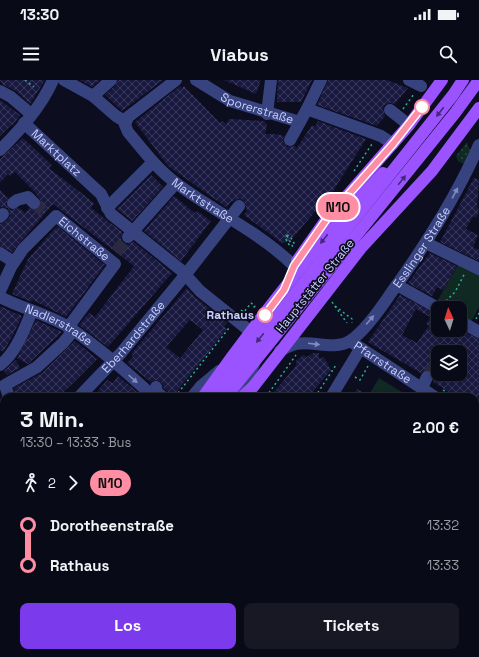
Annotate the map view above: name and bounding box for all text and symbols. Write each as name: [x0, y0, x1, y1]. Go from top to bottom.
text: 13:30: [20, 5, 59, 24]
icon: menu: [20, 43, 42, 65]
text: Viabus: [210, 43, 269, 66]
icon: search: [437, 43, 459, 65]
street label: Sporerstraße: [217, 89, 296, 128]
unlabelled marker: [414, 99, 430, 115]
one-way arrow: [436, 106, 444, 117]
street label: Marktplatz: [28, 126, 85, 180]
street label: Marktstraße: [168, 174, 237, 227]
one-way arrow: [397, 174, 406, 185]
one-way arrow: [452, 187, 459, 198]
line badge: N10: [315, 194, 361, 220]
text: N10: [326, 198, 350, 216]
street label: Esslinger Straße: [389, 204, 454, 291]
street label: Eichstraße: [55, 213, 113, 265]
one-way arrow: [320, 234, 329, 245]
street label: Hauptstätter Straße: [272, 236, 358, 336]
street label: Eberhardstraße: [98, 298, 169, 377]
street label: Nadlerstraße: [23, 301, 96, 349]
north arrow: [431, 301, 467, 337]
map controls: [431, 301, 467, 381]
place label: Rathaus: [207, 307, 254, 323]
marker: Rathaus: [257, 307, 273, 323]
one-way arrow: [365, 315, 374, 326]
one-way arrow: [255, 333, 264, 343]
street label: Pfarrstraße: [351, 338, 414, 387]
one-way arrow: [308, 341, 320, 347]
button: layers: [431, 345, 467, 381]
one-way arrow: [128, 374, 139, 383]
text: 3 Min.: [20, 405, 84, 433]
text: 2.00 €: [412, 418, 459, 437]
text: 13:30 – 13:33 · Bus: [20, 434, 131, 451]
icon: walk: [20, 472, 42, 494]
icon: forward: [62, 472, 84, 494]
text: N10: [98, 474, 123, 492]
text: 2: [48, 475, 56, 492]
text: Dorotheenstraße: [50, 516, 174, 535]
text: 13:32: [427, 517, 459, 534]
text: Rathaus: [50, 556, 109, 575]
text: 13:33: [427, 557, 459, 574]
button: Los: [20, 603, 236, 649]
button: Tickets: [244, 603, 459, 649]

